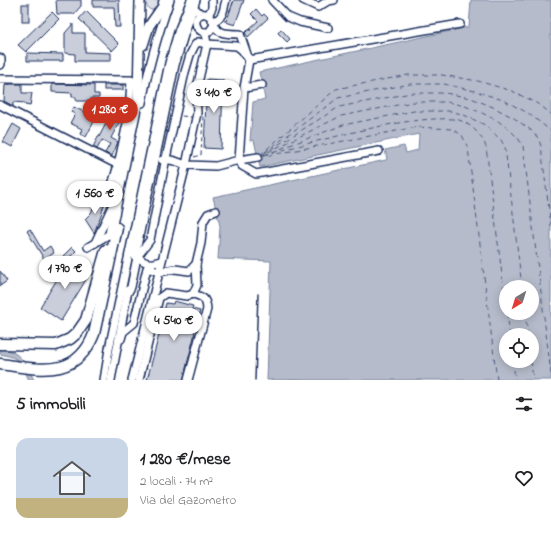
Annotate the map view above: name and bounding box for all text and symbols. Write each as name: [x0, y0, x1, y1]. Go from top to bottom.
pin: 3 410 €: [177, 80, 251, 114]
text: 3 410 €: [196, 83, 232, 102]
pin: 1 280 €: [73, 97, 147, 131]
text: 1 280 €: [92, 100, 128, 119]
pin: 1 560 €: [58, 181, 132, 215]
text: 1 560 €: [76, 184, 114, 203]
pin: 1 790 €: [28, 256, 102, 290]
text: 1 790 €: [48, 259, 82, 278]
north arrow: [499, 280, 539, 320]
map controls: [499, 280, 539, 368]
pin: 4 540 €: [137, 308, 211, 342]
text: 4 540 €: [154, 311, 194, 330]
button: locate: [499, 328, 539, 368]
text: 5 immobili: [16, 392, 86, 417]
icon: filters: [513, 393, 535, 415]
text: 1 280 €/mese: [140, 447, 230, 472]
icon: home: [48, 454, 96, 502]
icon: heart: [513, 467, 535, 489]
text: 2 locali · 74 m²: [140, 472, 213, 491]
text: Via del Gazometro: [140, 491, 236, 510]

